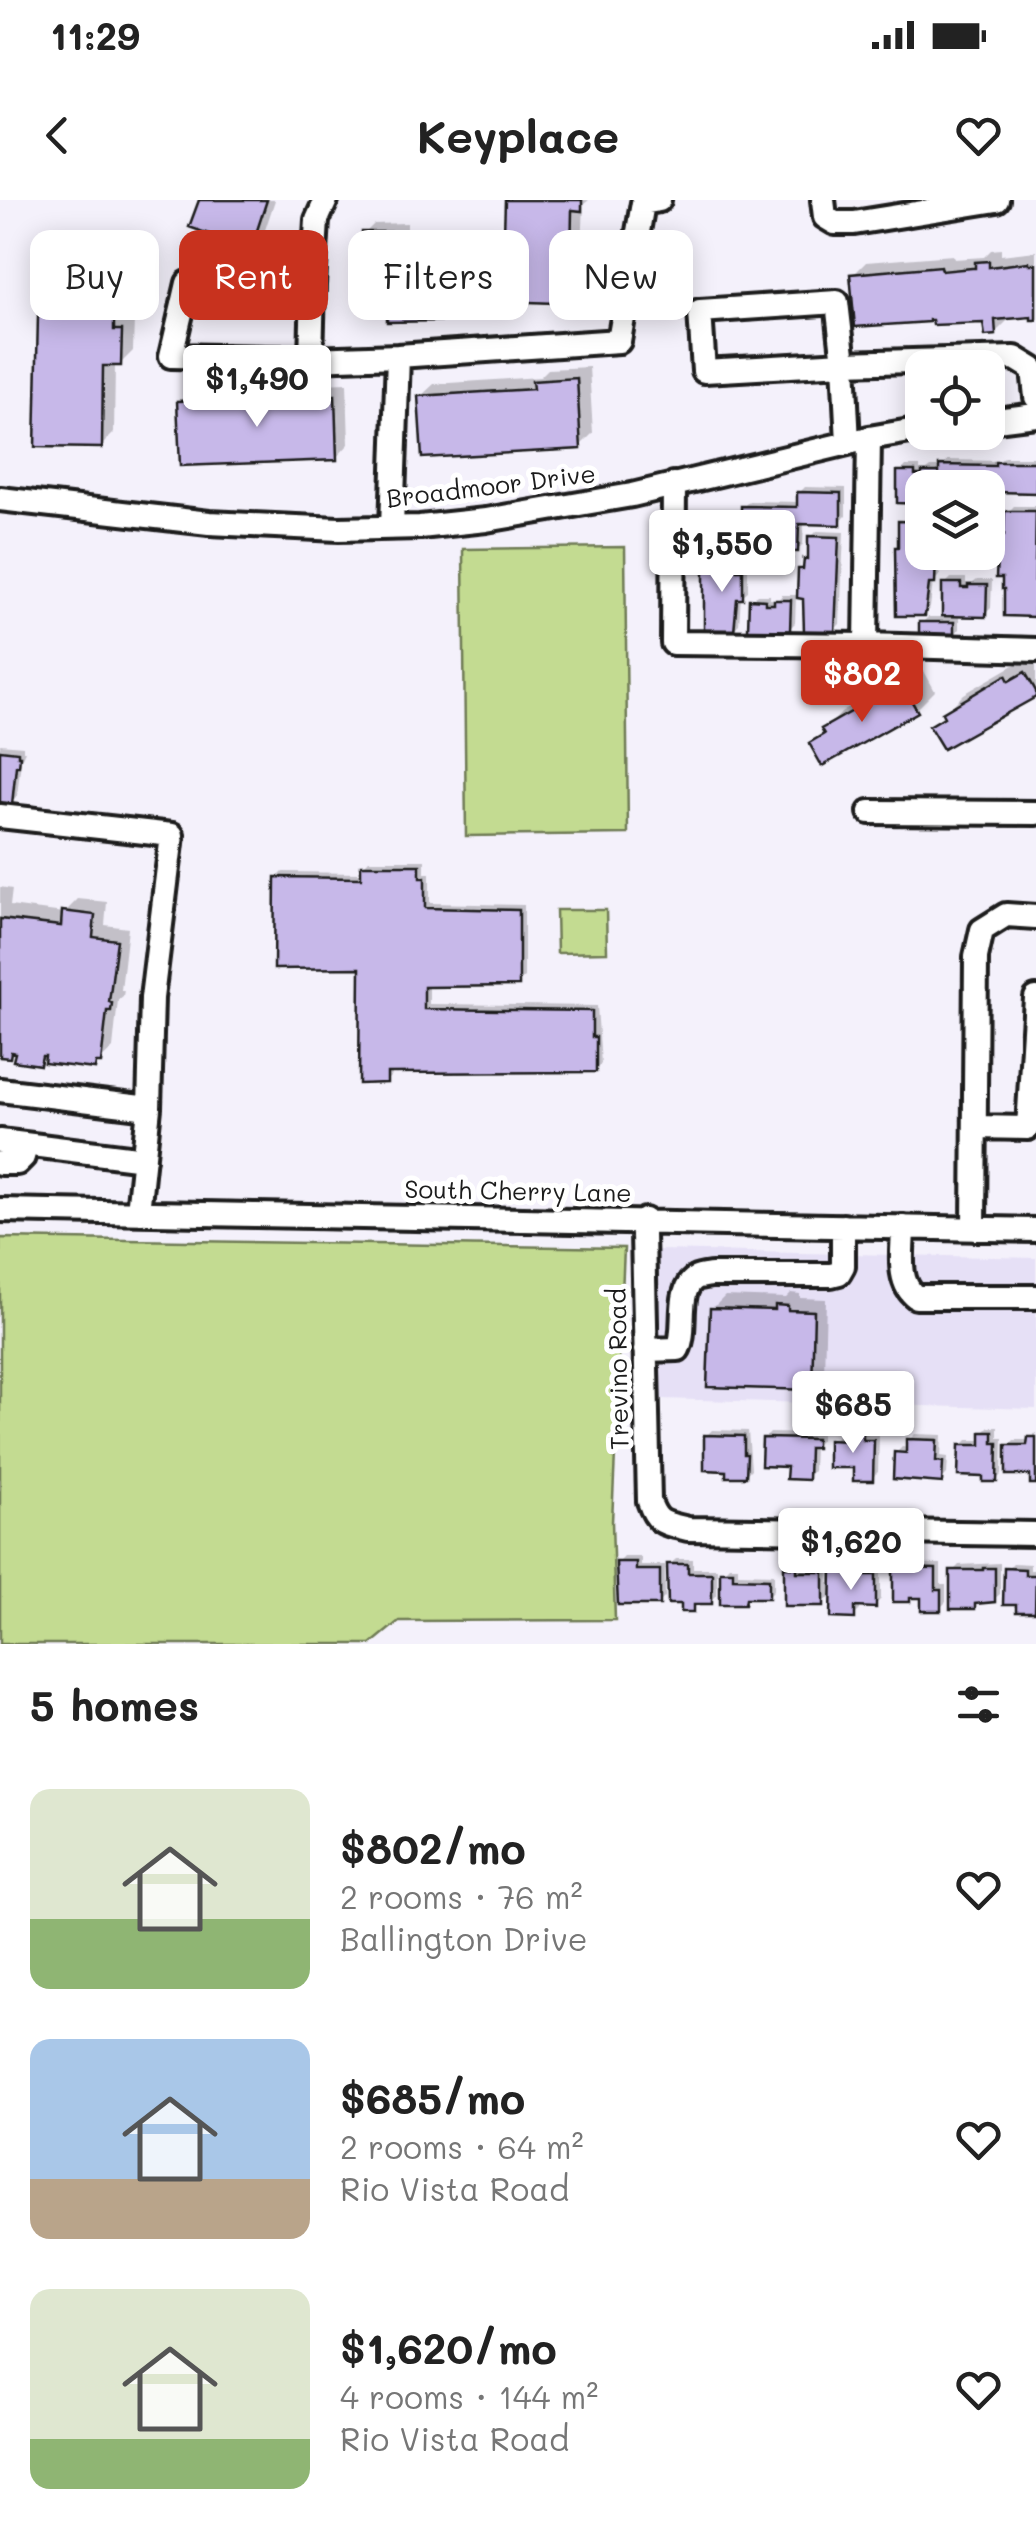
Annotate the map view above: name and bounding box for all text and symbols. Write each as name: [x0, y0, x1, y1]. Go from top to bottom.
text: 11:29: [50, 10, 140, 60]
text: Keyplace: [417, 106, 619, 164]
icon: back: [30, 108, 85, 163]
icon: heart: [951, 108, 1006, 163]
chip: Buy: [30, 230, 159, 320]
chip: Rent: [179, 230, 328, 320]
chip: Filters: [348, 230, 529, 320]
chip: New: [549, 230, 693, 320]
pin: $1,490: [176, 345, 338, 430]
map controls: [905, 350, 1005, 570]
button: locate: [905, 350, 1005, 450]
text: $1,490: [205, 356, 309, 398]
street label: Broadmoor Drive: [384, 456, 597, 514]
button: layers: [905, 470, 1005, 570]
pin: $1,550: [641, 510, 803, 595]
text: $1,550: [671, 521, 773, 563]
pin: $802: [803, 640, 921, 725]
text: $802: [823, 651, 901, 693]
street label: South Cherry Lane: [404, 1172, 632, 1209]
street label: Trevino Road: [600, 1288, 634, 1450]
pin: $685: [794, 1371, 912, 1456]
text: $685: [814, 1382, 892, 1424]
pin: $1,620: [770, 1508, 932, 1593]
text: $1,620: [800, 1519, 902, 1561]
text: 5 homes: [30, 1677, 199, 1732]
icon: filters: [951, 1677, 1006, 1732]
text: $802/mo: [340, 1820, 526, 1875]
icon: home: [110, 1829, 230, 1949]
icon: heart: [951, 1862, 1006, 1917]
text: 2 rooms · 76 m²: [340, 1875, 583, 1917]
text: Ballington Drive: [340, 1917, 588, 1959]
text: $685/mo: [340, 2070, 525, 2125]
icon: home: [110, 2079, 230, 2199]
icon: heart: [951, 2112, 1006, 2167]
text: 2 rooms · 64 m²: [340, 2125, 584, 2167]
text: Rio Vista Road: [340, 2167, 569, 2209]
text: $1,620/mo: [340, 2320, 557, 2375]
icon: home: [110, 2329, 230, 2449]
icon: heart: [951, 2362, 1006, 2417]
text: 4 rooms · 144 m²: [340, 2375, 598, 2417]
text: Rio Vista Road: [340, 2417, 569, 2459]

